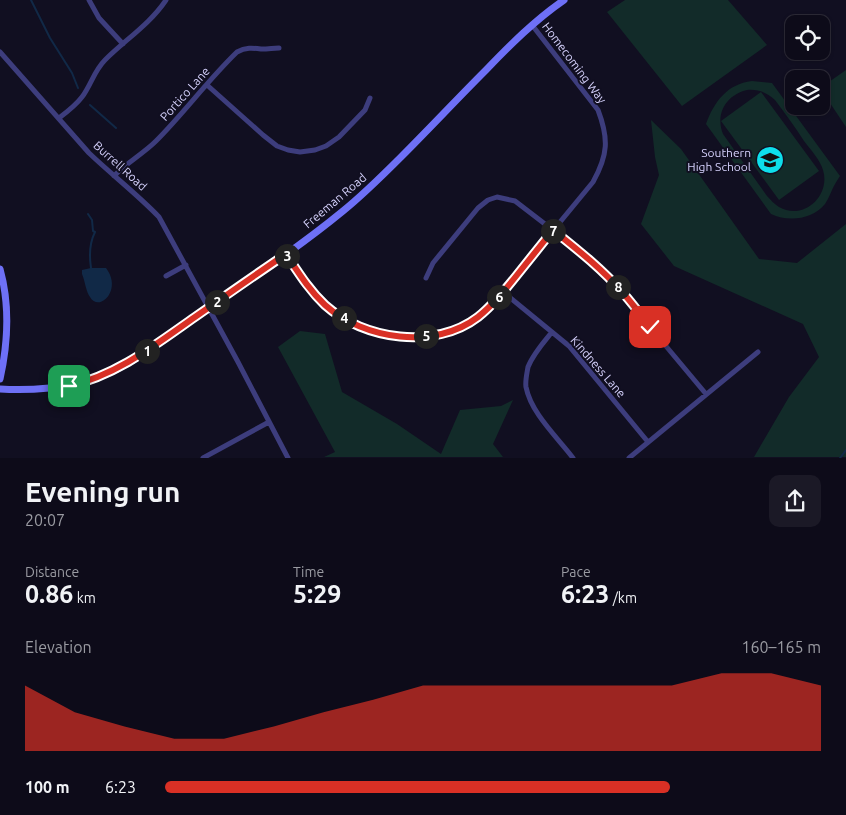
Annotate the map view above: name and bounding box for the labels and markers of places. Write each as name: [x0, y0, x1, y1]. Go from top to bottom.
school or university icon: Southern High School: [755, 145, 785, 175]
place label: Southern High School: [687, 146, 751, 173]
pin: 7: [540, 218, 566, 244]
pin: 3: [274, 244, 300, 268]
pin: 8: [606, 274, 630, 300]
pin: 6: [486, 284, 512, 310]
pin: 2: [204, 290, 230, 314]
pin: 4: [332, 306, 356, 330]
pin: [629, 306, 671, 348]
pin: 5: [414, 324, 438, 348]
pin: 1: [134, 338, 160, 364]
pin: [48, 365, 90, 407]

